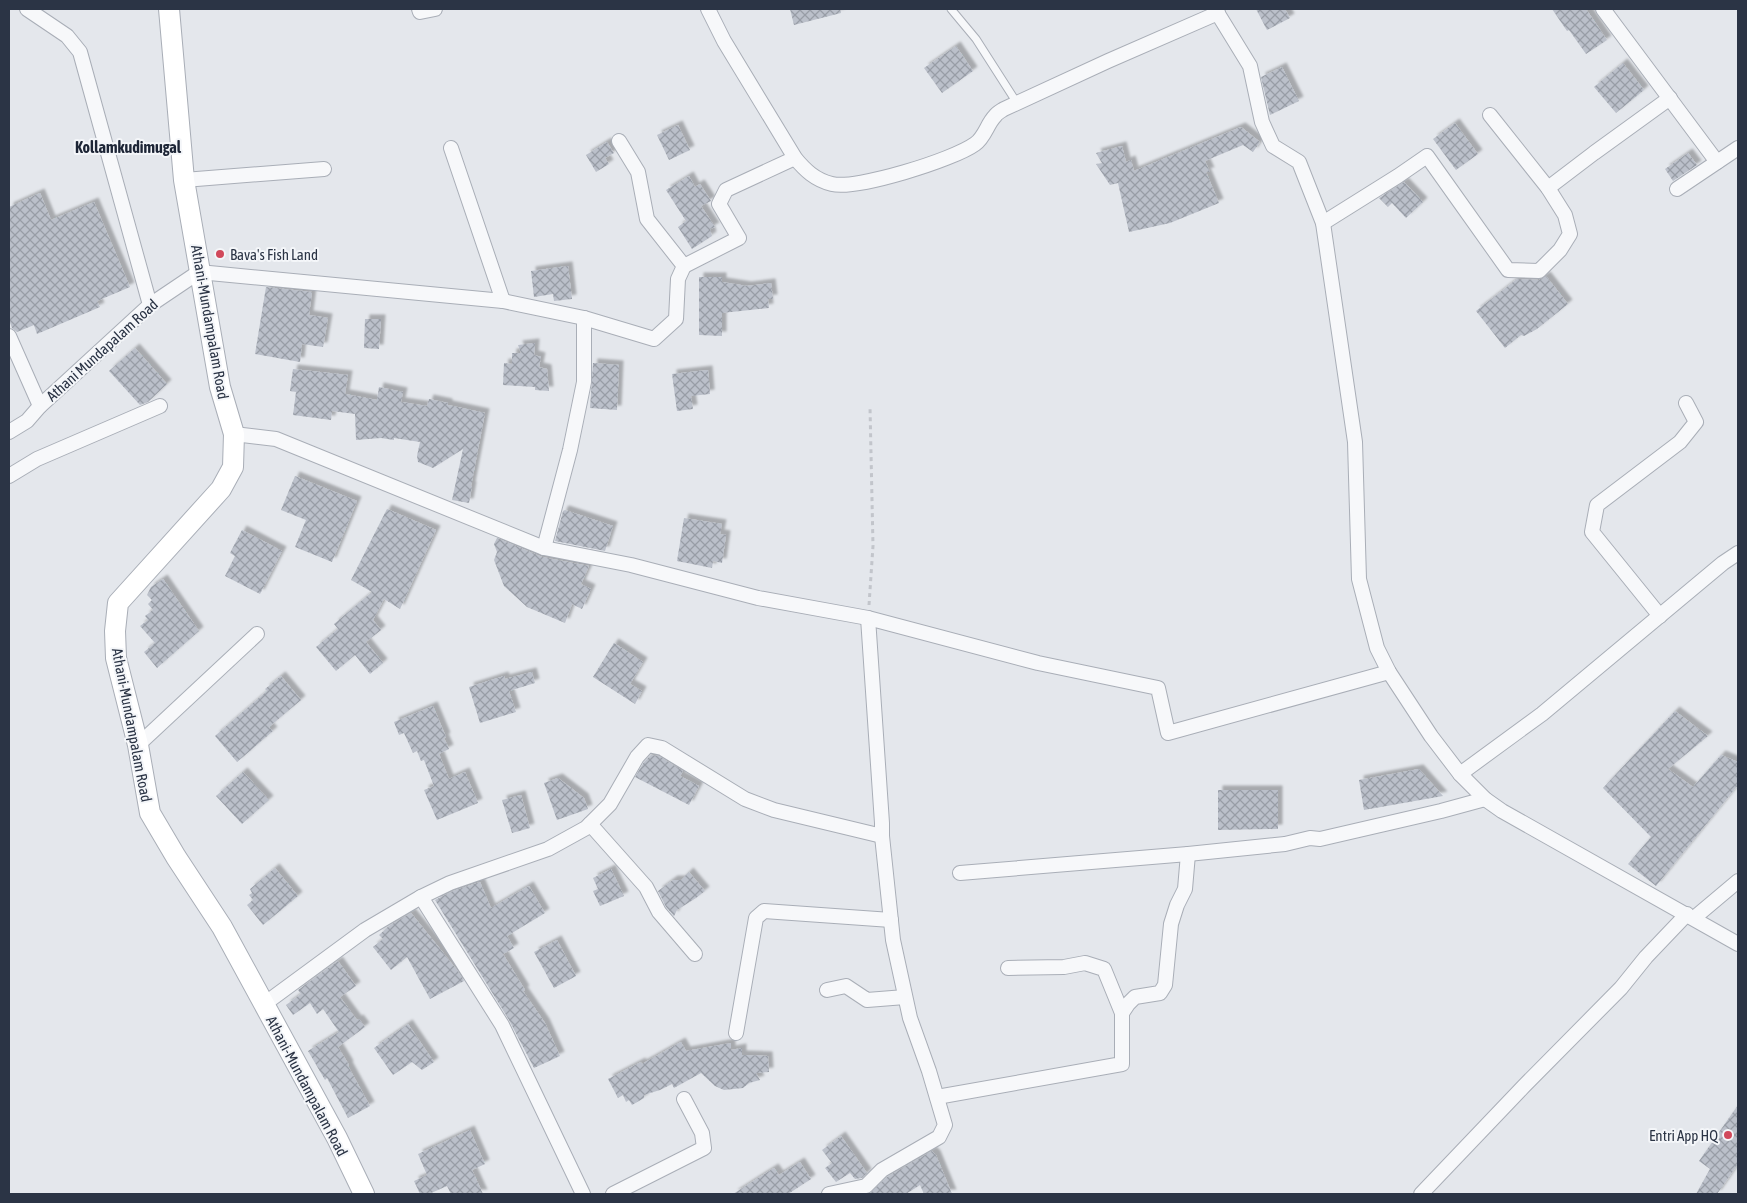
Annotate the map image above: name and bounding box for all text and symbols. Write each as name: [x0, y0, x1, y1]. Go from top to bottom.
district label: Kollamkudimugal: [75, 138, 182, 156]
street label: Athani-Mundampalam Road: [188, 244, 232, 400]
place label: Bava's Fish Land: [230, 246, 318, 263]
marker: Bava's Fish Land: [214, 248, 226, 260]
street label: Athani Mundapalam Road: [43, 296, 161, 404]
street label: Athani-Mundampalam Road: [109, 647, 155, 803]
street label: Athani-Mundampalam Road: [263, 1013, 351, 1159]
place label: Entri App HQ: [1649, 1127, 1718, 1144]
marker: Entri App HQ: [1722, 1129, 1734, 1141]

